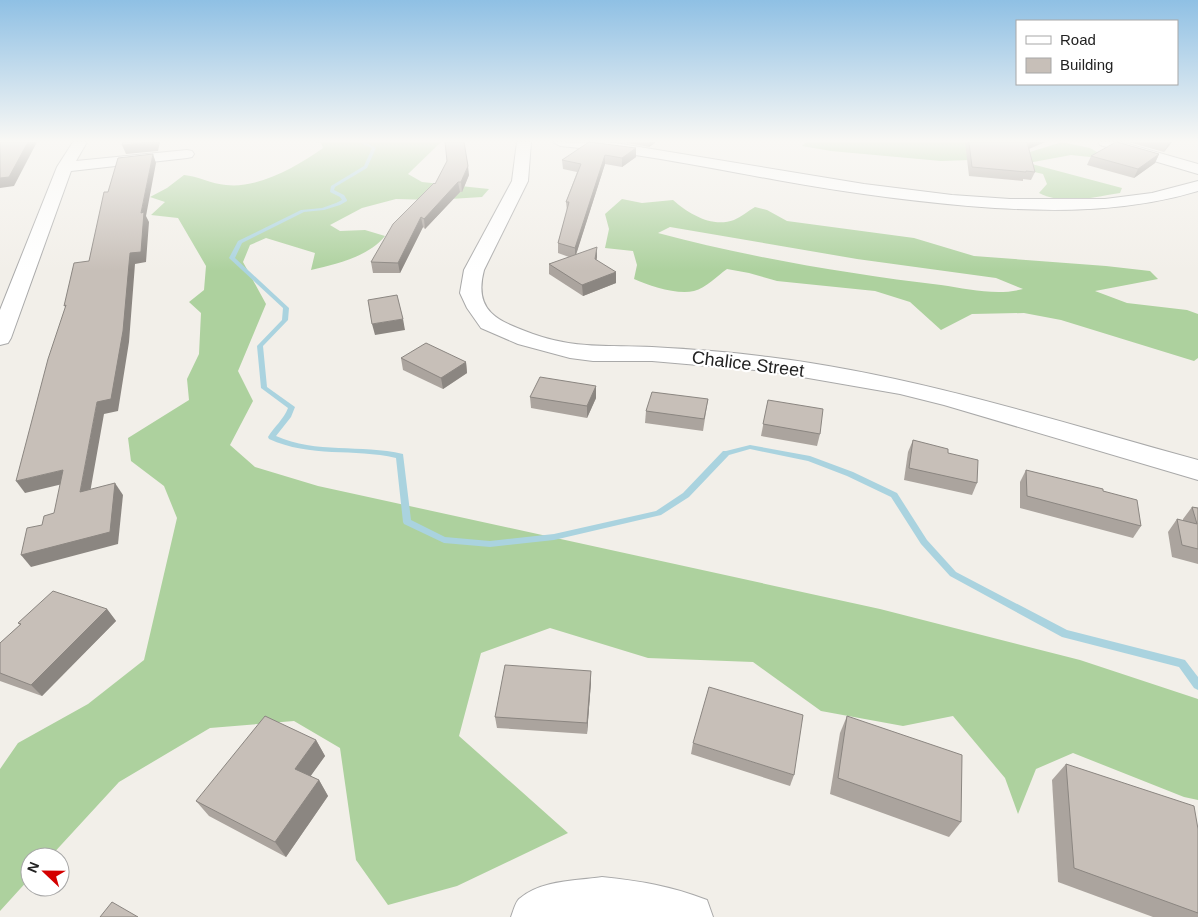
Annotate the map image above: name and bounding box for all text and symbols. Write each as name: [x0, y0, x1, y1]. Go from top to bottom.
legend: [1016, 20, 1178, 85]
text: Road: [1060, 31, 1096, 48]
text: Building: [1060, 56, 1113, 73]
street label: Chalice Street: [691, 347, 805, 381]
north arrow: [20, 847, 70, 897]
text: N: [24, 859, 42, 875]

